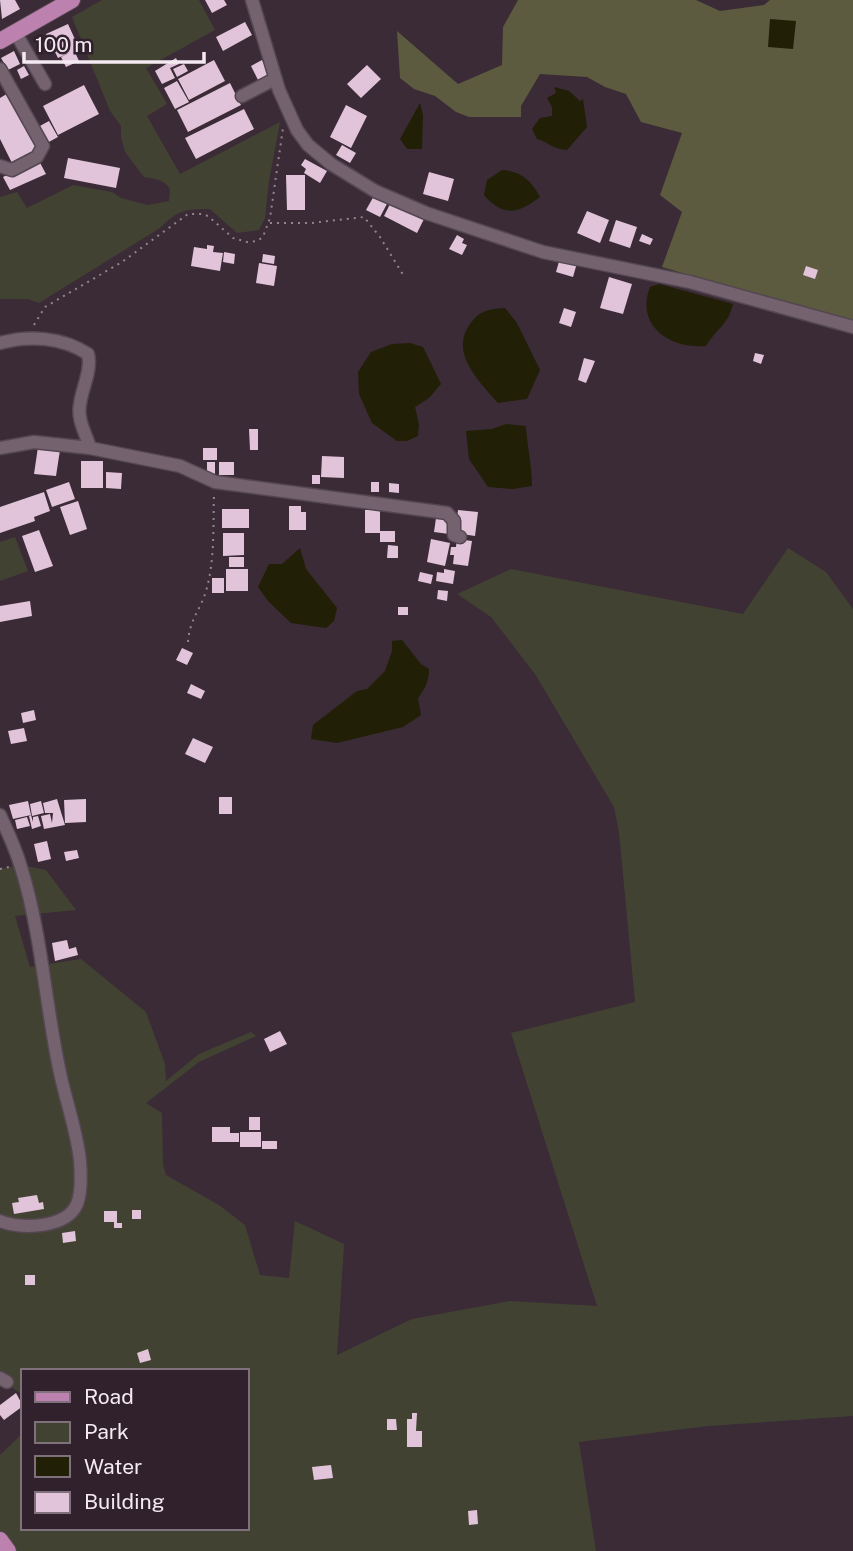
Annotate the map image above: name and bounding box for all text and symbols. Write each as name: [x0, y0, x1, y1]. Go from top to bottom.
scale bar: [24, 21, 205, 65]
text: 100 m: [35, 32, 92, 57]
legend: [21, 1369, 248, 1530]
text: Road: [84, 1384, 134, 1409]
text: Park: [84, 1419, 129, 1444]
text: Water: [84, 1454, 142, 1479]
text: Building: [84, 1489, 165, 1514]

